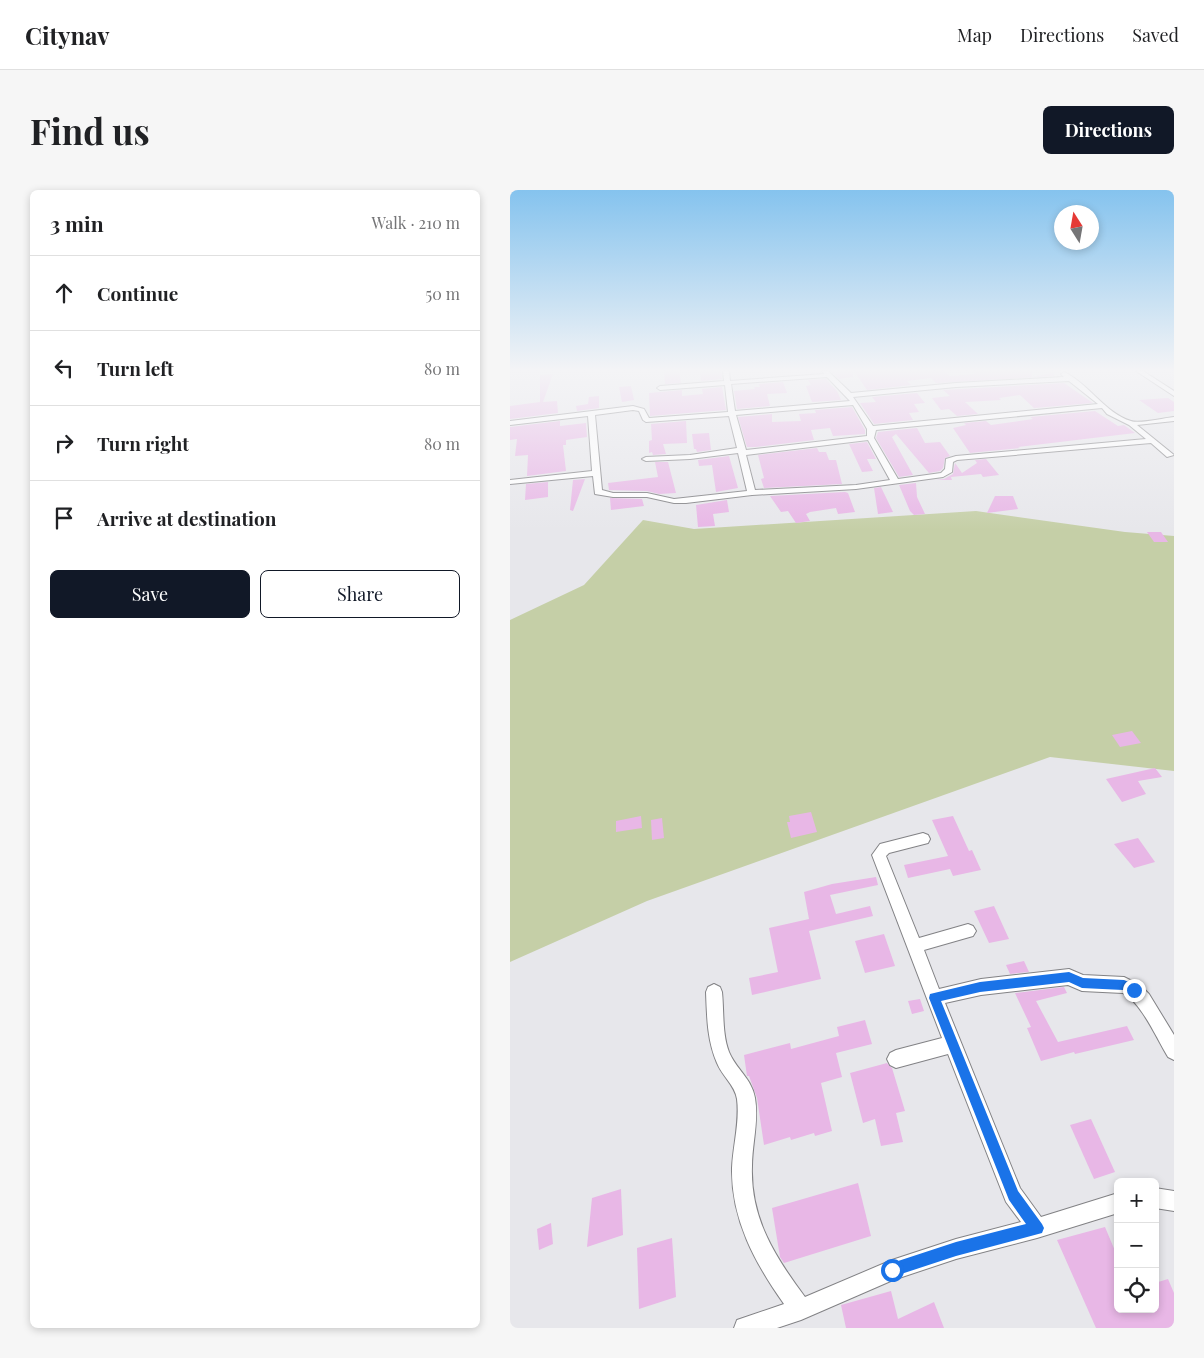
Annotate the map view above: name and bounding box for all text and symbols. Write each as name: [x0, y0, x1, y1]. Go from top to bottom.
text: Citynav: [25, 19, 110, 51]
text: Map: [957, 23, 992, 47]
text: Directions: [1020, 23, 1104, 47]
text: Saved: [1132, 23, 1179, 47]
button: Directions: [1043, 106, 1174, 154]
text: Find us: [30, 107, 150, 154]
north arrow: [1054, 205, 1099, 250]
text: 3 min: [50, 209, 104, 237]
text: Walk · 210 m: [372, 212, 460, 233]
icon: ahead: [50, 279, 78, 307]
text: Continue: [97, 280, 178, 306]
text: 50 m: [426, 283, 460, 304]
icon: left: [50, 354, 78, 382]
text: Turn left: [97, 355, 174, 381]
text: 80 m: [424, 358, 460, 379]
icon: right: [50, 429, 78, 457]
text: Turn right: [97, 430, 189, 456]
text: 80 m: [424, 433, 460, 454]
icon: arrive: [50, 504, 78, 532]
text: Arrive at destination: [97, 505, 277, 531]
button: Save: [50, 570, 250, 618]
button: Share: [260, 570, 460, 618]
route end: [1123, 979, 1146, 1002]
map controls: [1114, 1178, 1159, 1313]
button: +: [1114, 1178, 1159, 1223]
button: −: [1114, 1223, 1159, 1268]
route start: [881, 1259, 904, 1282]
button: locate: [1114, 1268, 1159, 1313]

